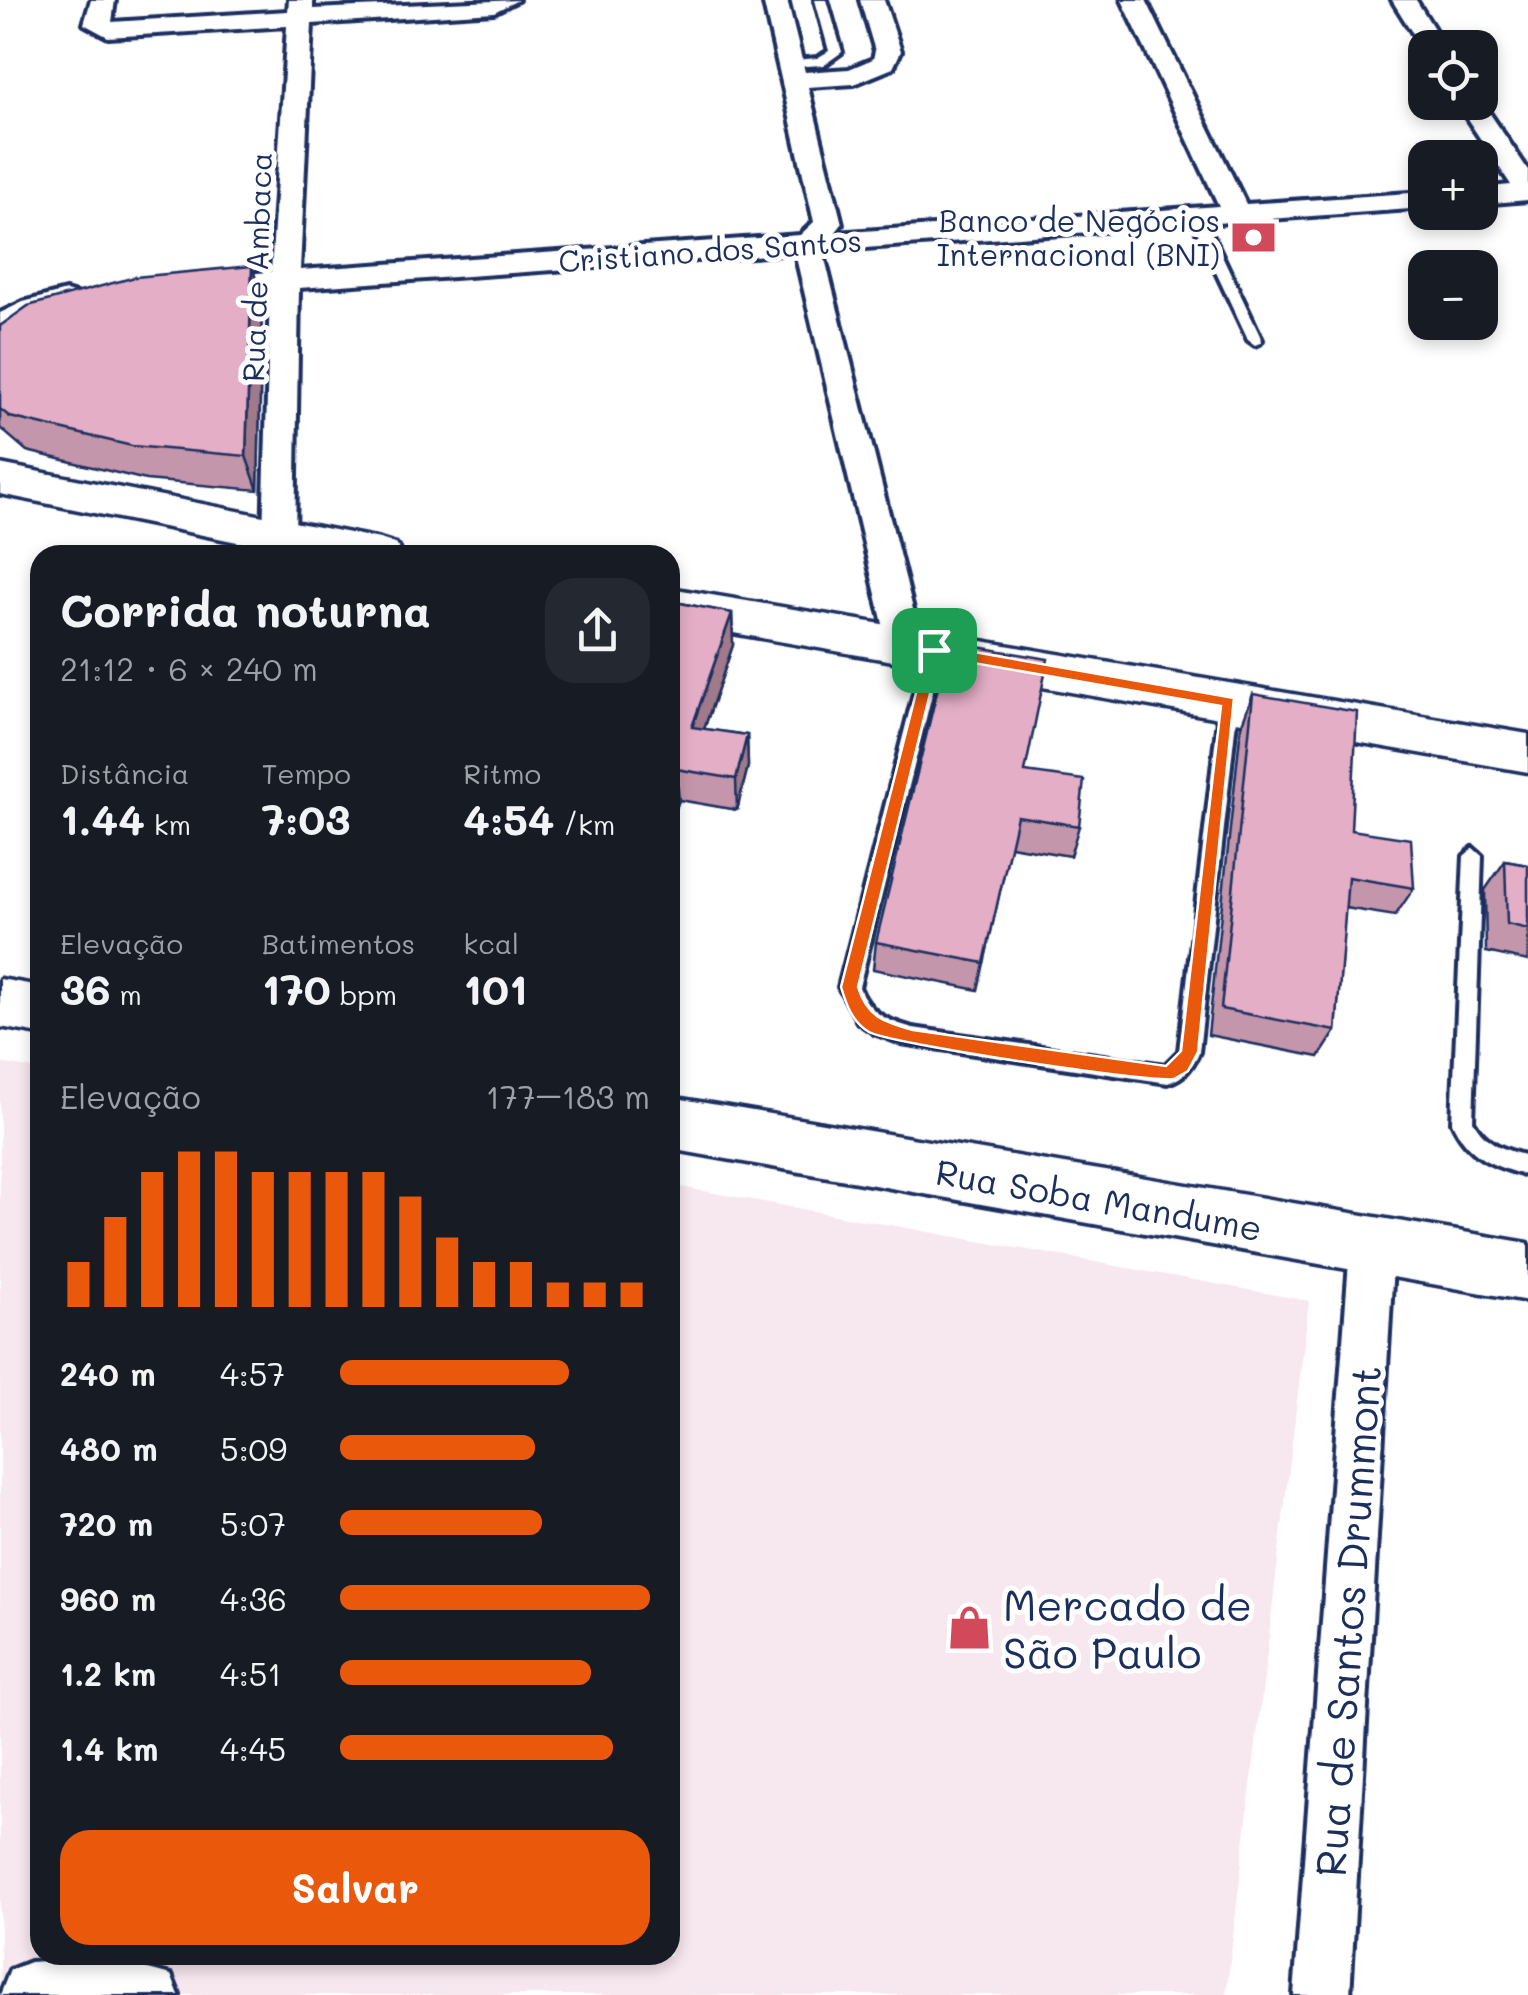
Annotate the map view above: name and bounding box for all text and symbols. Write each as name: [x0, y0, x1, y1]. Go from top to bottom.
map controls: [1408, 30, 1498, 340]
button: locate: [1408, 30, 1498, 120]
button: +: [1408, 140, 1498, 230]
street label: Rua de Ambaca: [232, 151, 280, 383]
place label: Banco de Negócios Internacional (BNI): [937, 200, 1220, 274]
bank icon: Banco de Negócios Internacional (BNI): [1229, 213, 1277, 261]
street label: Cristiano dos Santos: [557, 219, 863, 281]
button: −: [1408, 250, 1498, 340]
button: share: [545, 578, 650, 683]
text: Corrida noturna: [60, 580, 431, 638]
pin: [892, 608, 977, 693]
icon: arrive: [907, 623, 962, 678]
text: 21:12 · 6 × 240 m: [60, 647, 318, 689]
text: Distância: [60, 755, 189, 791]
text: Tempo: [262, 755, 351, 791]
text: Ritmo: [463, 755, 541, 791]
text: 1.44: [60, 791, 145, 846]
text: 7:03: [262, 791, 351, 846]
text: 4:54: [463, 791, 554, 846]
text: km: [145, 806, 191, 842]
text: /km: [554, 806, 615, 842]
text: Elevação: [60, 925, 183, 961]
text: Batimentos: [262, 925, 415, 961]
text: kcal: [463, 925, 519, 961]
text: 36: [60, 961, 111, 1016]
text: 170: [262, 961, 331, 1016]
text: 101: [463, 961, 528, 1016]
text: m: [111, 976, 142, 1012]
text: bpm: [331, 976, 397, 1012]
text: Elevação: [60, 1075, 201, 1117]
text: 177–183 m: [486, 1075, 650, 1117]
street label: Rua Soba Mandume: [932, 1148, 1266, 1250]
text: 240 m: [60, 1352, 156, 1394]
text: 4:57: [220, 1352, 285, 1394]
street label: Rua de Santos Drummont: [1302, 1364, 1392, 1878]
text: 480 m: [60, 1427, 158, 1469]
text: 5:09: [220, 1427, 287, 1469]
text: 720 m: [60, 1502, 153, 1544]
text: 5:07: [220, 1502, 286, 1544]
text: 960 m: [60, 1577, 156, 1619]
text: 4:36: [220, 1577, 287, 1619]
place label: Mercado de São Paulo: [1003, 1577, 1252, 1680]
shop icon: Mercado de São Paulo: [946, 1604, 994, 1652]
text: 1.2 km: [60, 1652, 156, 1694]
text: 4:51: [220, 1652, 282, 1694]
text: 1.4 km: [60, 1727, 159, 1769]
text: 4:45: [220, 1727, 286, 1769]
button: Salvar: [60, 1830, 650, 1945]

